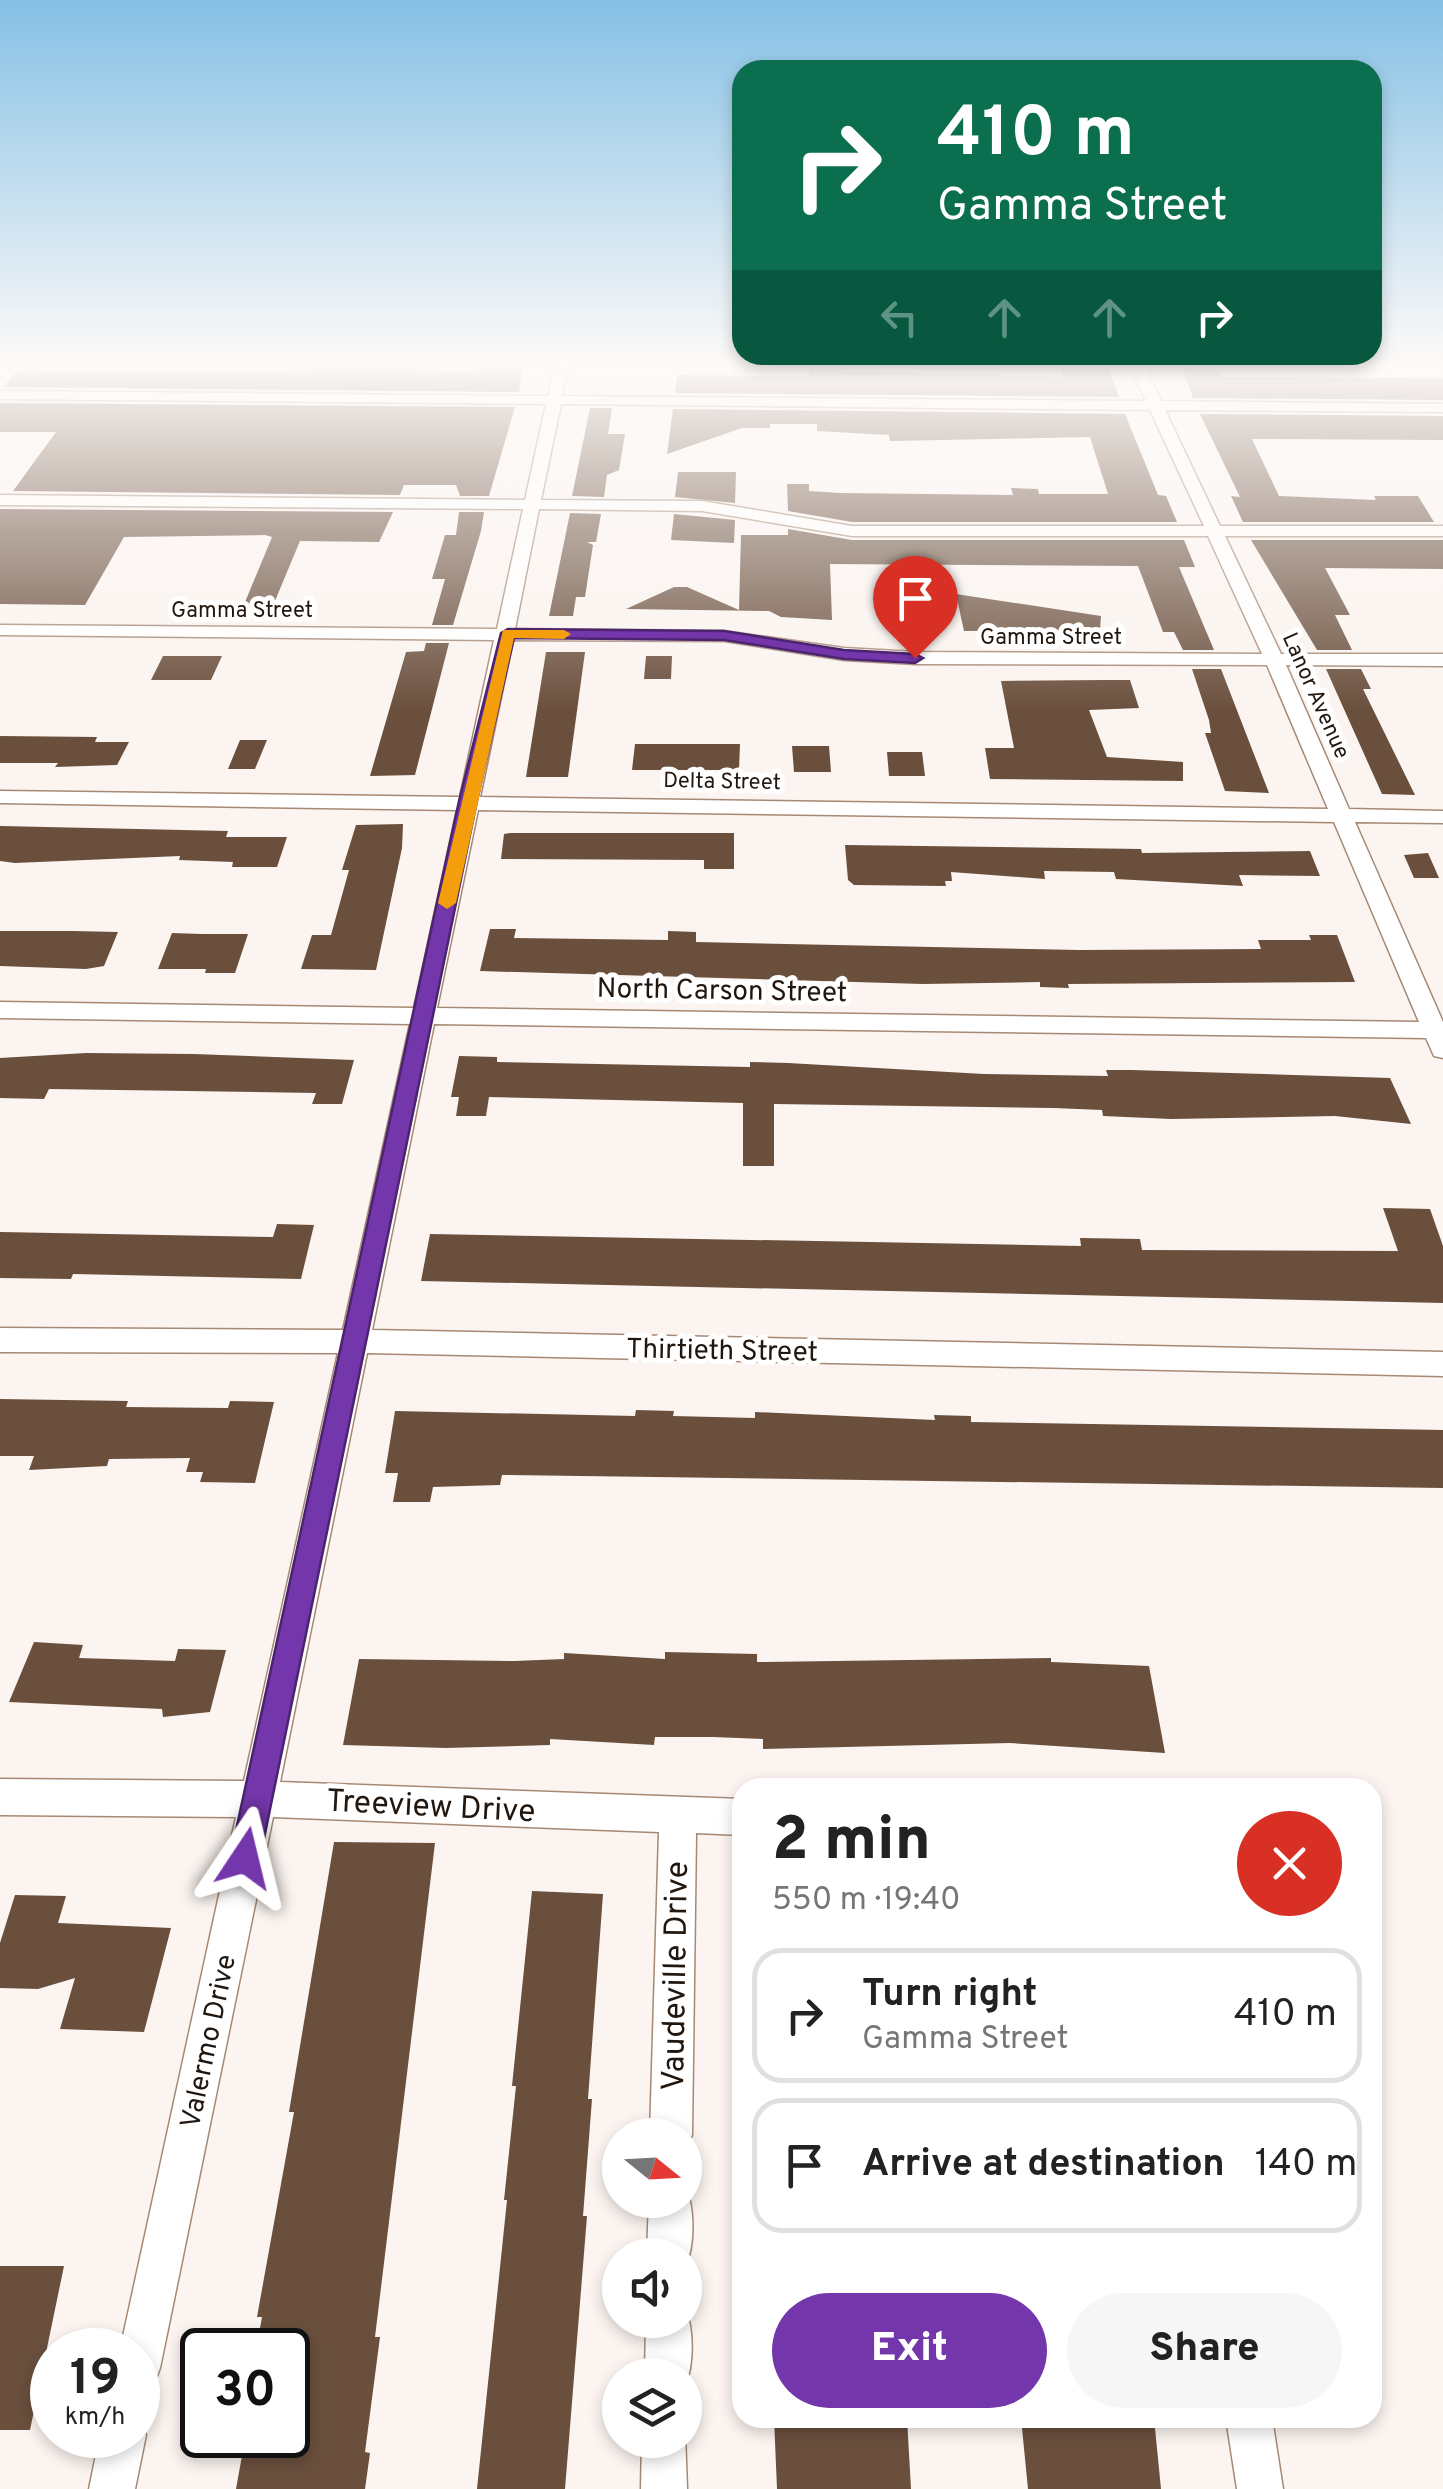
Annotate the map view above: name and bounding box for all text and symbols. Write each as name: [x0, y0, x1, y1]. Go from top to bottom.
text: 410 m: [937, 92, 1135, 181]
icon: right: [772, 100, 902, 230]
text: Gamma Street: [937, 179, 1227, 236]
icon: left: [872, 290, 927, 345]
icon: ahead: [977, 290, 1032, 345]
icon: ahead: [1082, 290, 1137, 345]
icon: right: [1187, 290, 1242, 345]
pin: [873, 556, 958, 659]
icon: arrive: [888, 571, 943, 626]
street label: Gamma Street: [171, 598, 313, 625]
street label: Gamma Street: [980, 625, 1122, 652]
street label: Lanor Avenue: [1275, 629, 1355, 763]
street label: Delta Street: [663, 768, 781, 797]
street label: North Carson Street: [596, 972, 848, 1012]
street label: Thirtieth Street: [626, 1332, 818, 1372]
street label: Treeview Drive: [325, 1783, 536, 1833]
text: 2 min: [772, 1805, 931, 1881]
position arrow: [193, 1806, 297, 1910]
button: close: [1237, 1811, 1342, 1916]
street label: Vaudeville Drive: [655, 1861, 699, 2091]
text: 550 m · 19:40: [772, 1881, 961, 1921]
street label: Valermo Drive: [174, 1951, 246, 2132]
text: Turn right: [862, 1971, 1037, 2020]
icon: right: [777, 1988, 832, 2043]
text: 410 m: [1234, 1991, 1337, 2040]
text: Gamma Street: [862, 2020, 1069, 2060]
north arrow: [602, 2118, 702, 2218]
map controls: [602, 2118, 702, 2458]
icon: arrive: [777, 2138, 832, 2193]
text: Arrive at destination: [862, 2141, 1225, 2190]
text: 140 m: [1255, 2141, 1357, 2190]
button: sound: [602, 2238, 702, 2338]
button: Exit: [772, 2293, 1047, 2408]
button: Share: [1067, 2293, 1342, 2408]
speed limit sign: 30: [180, 2328, 310, 2458]
text: 19: [70, 2349, 120, 2412]
button: layers: [602, 2358, 702, 2458]
text: km/h: [65, 2402, 125, 2434]

